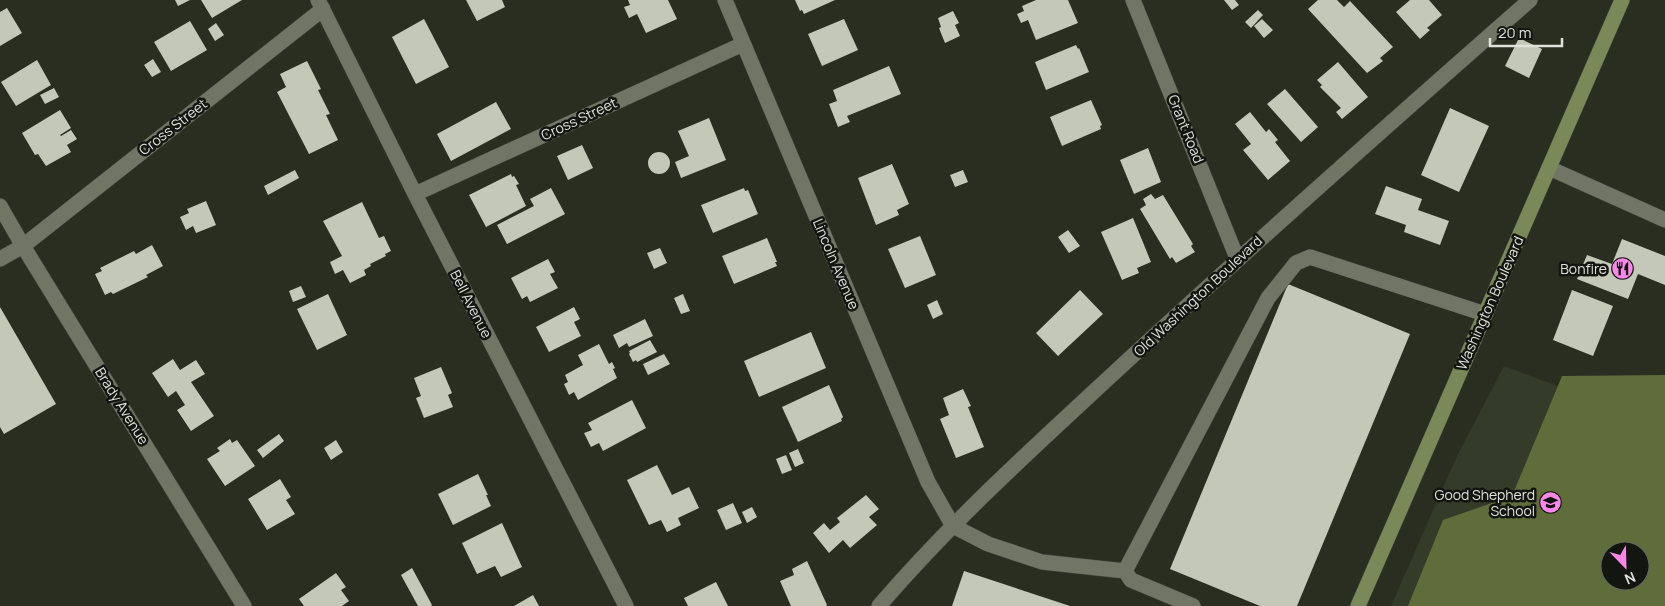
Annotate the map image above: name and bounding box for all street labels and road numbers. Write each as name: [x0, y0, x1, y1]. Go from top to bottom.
street label: Cross Street: [538, 92, 620, 144]
street label: Grant Road: [1164, 92, 1209, 166]
street label: Cross Street: [135, 94, 211, 159]
street label: Lincoln Avenue: [809, 216, 864, 312]
street label: Old Washington Boulevard: [1129, 231, 1266, 360]
street label: Washington Boulevard: [1451, 233, 1528, 373]
street label: Bell Avenue: [446, 266, 497, 341]
street label: Brady Avenue: [91, 364, 154, 448]

